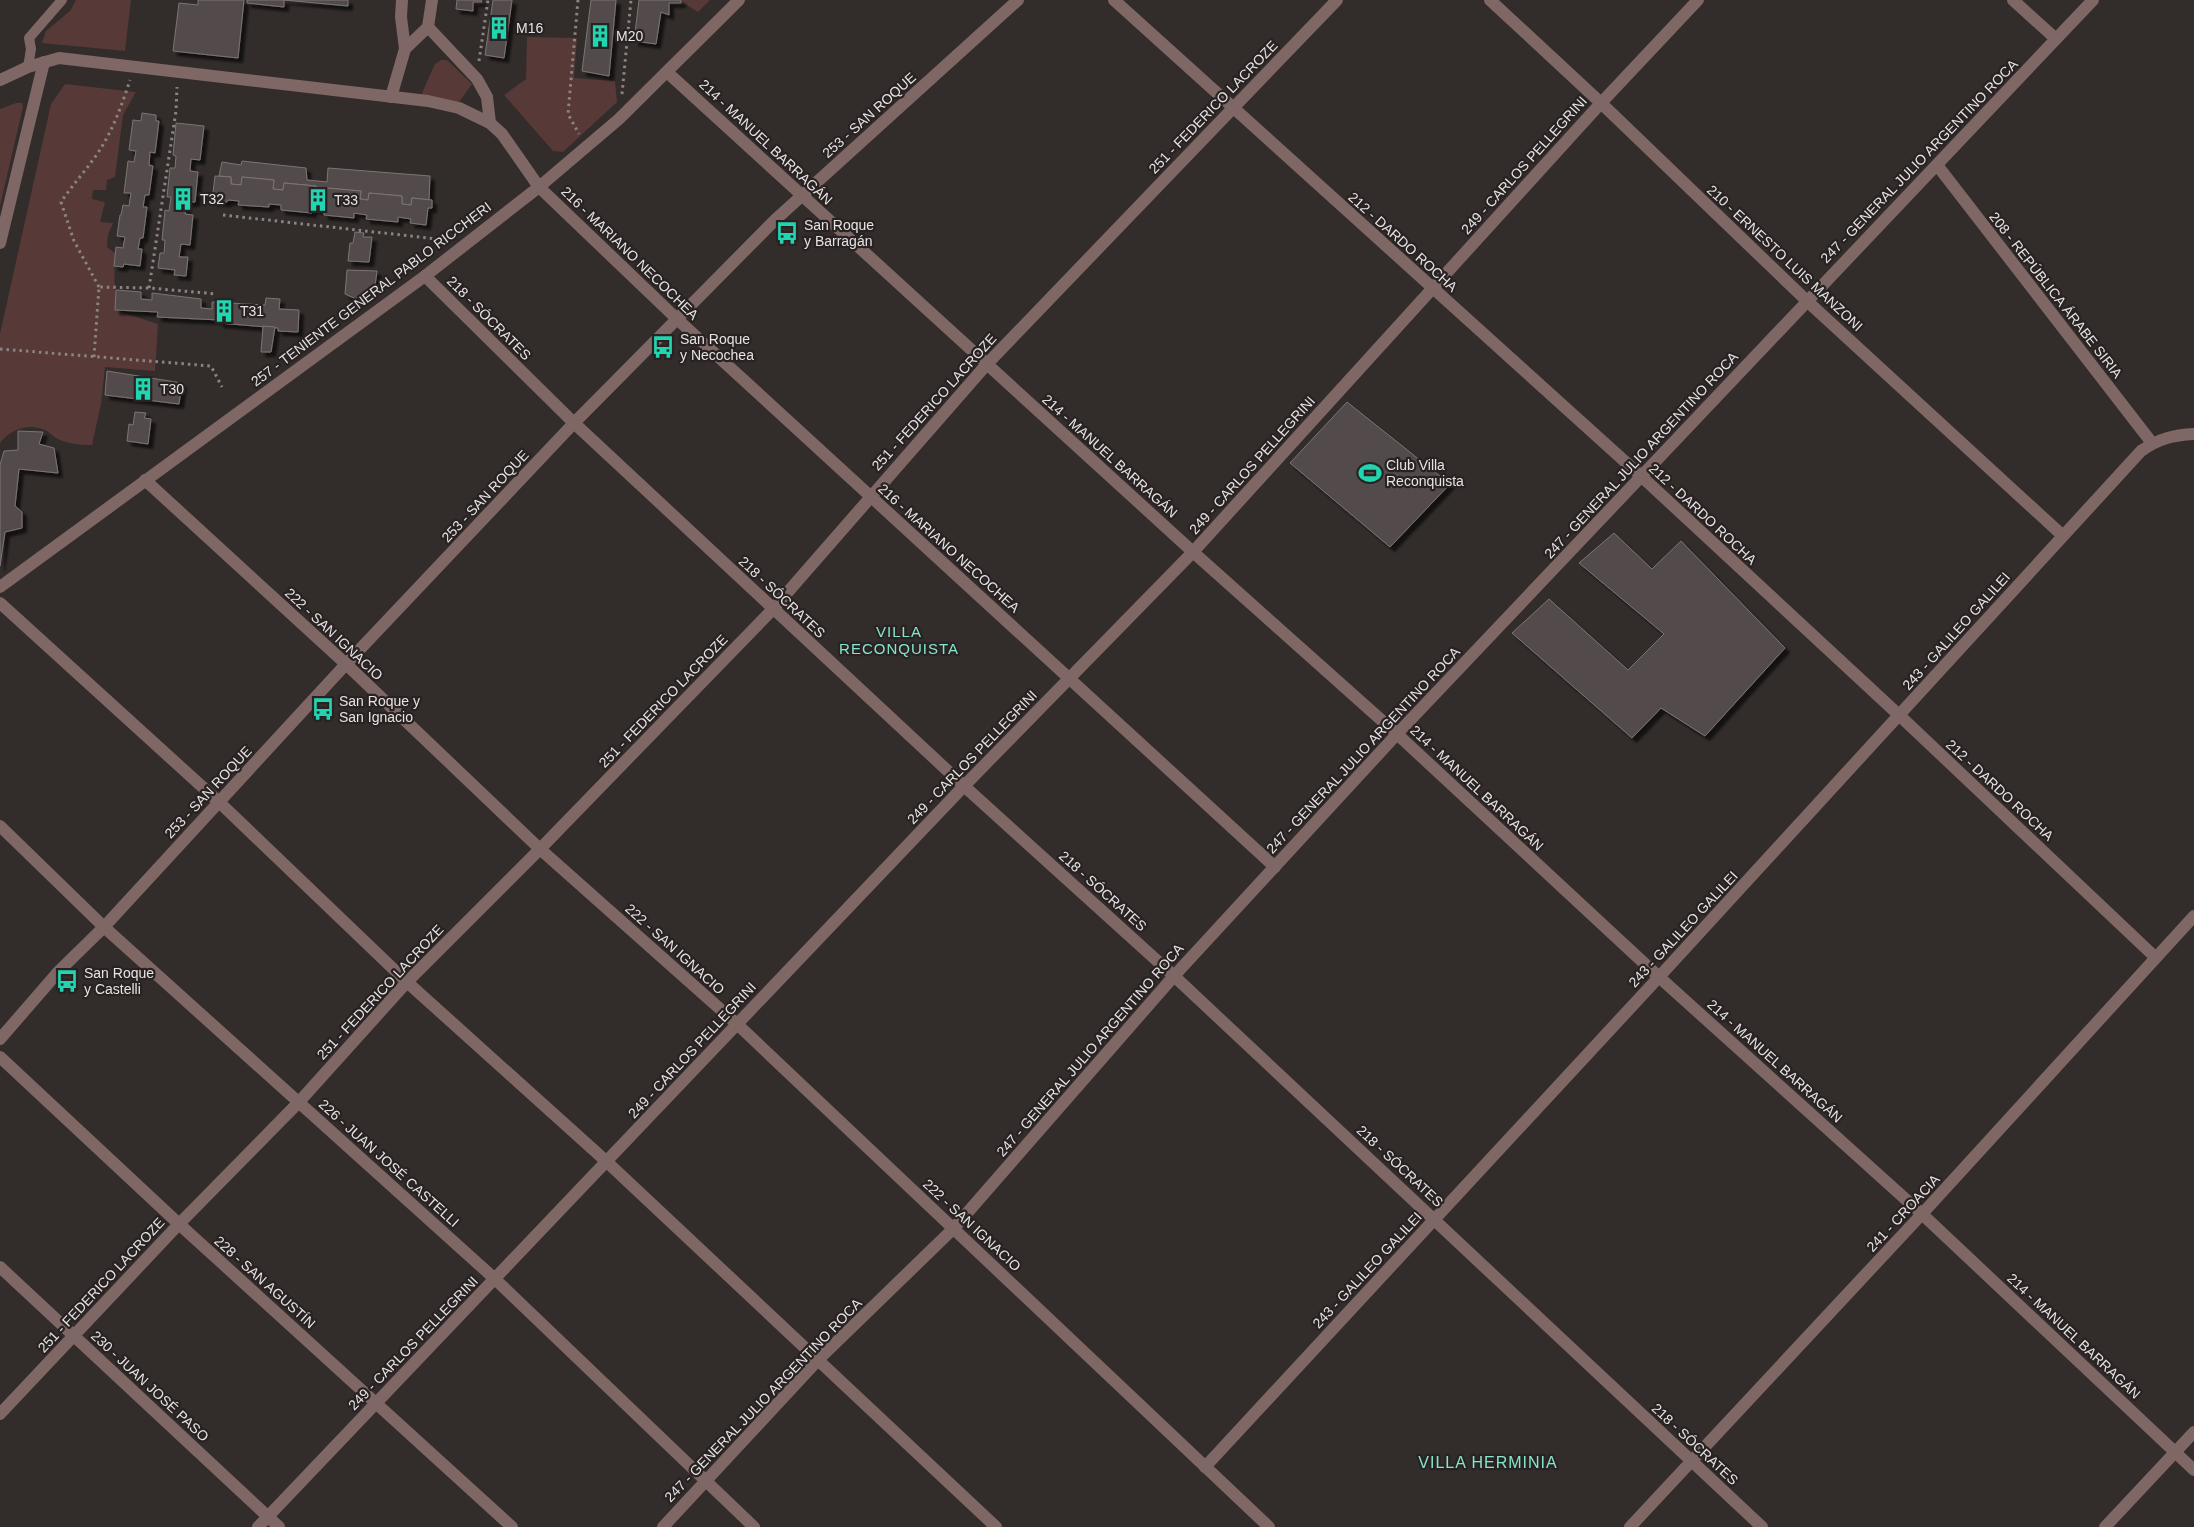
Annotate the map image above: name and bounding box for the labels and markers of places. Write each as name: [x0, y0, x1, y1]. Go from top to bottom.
building icon: M16: [486, 15, 512, 41]
place label: M16: [516, 20, 543, 36]
building icon: M20: [587, 23, 613, 49]
place label: M20: [616, 28, 643, 44]
building icon: T32: [170, 186, 196, 212]
building icon: T33: [305, 187, 331, 213]
place label: T32: [200, 191, 224, 207]
place label: T33: [334, 192, 358, 208]
place label: San Roque y Barragán: [804, 217, 874, 249]
bus stop icon: San Roque y Barragán: [774, 220, 800, 246]
building icon: T31: [211, 298, 237, 324]
place label: T31: [240, 303, 264, 319]
place label: San Roque y Necochea: [680, 331, 754, 363]
bus stop icon: San Roque y Necochea: [650, 334, 676, 360]
building icon: T30: [130, 376, 156, 402]
place label: T30: [160, 381, 184, 397]
place label: Club Villa Reconquista: [1386, 457, 1464, 489]
sports icon: Club Villa Reconquista: [1357, 460, 1383, 486]
place label: San Roque y San Ignacio: [339, 693, 420, 725]
bus stop icon: San Roque y San Ignacio: [310, 696, 336, 722]
place label: San Roque y Castelli: [84, 965, 154, 997]
bus stop icon: San Roque y Castelli: [54, 968, 80, 994]

